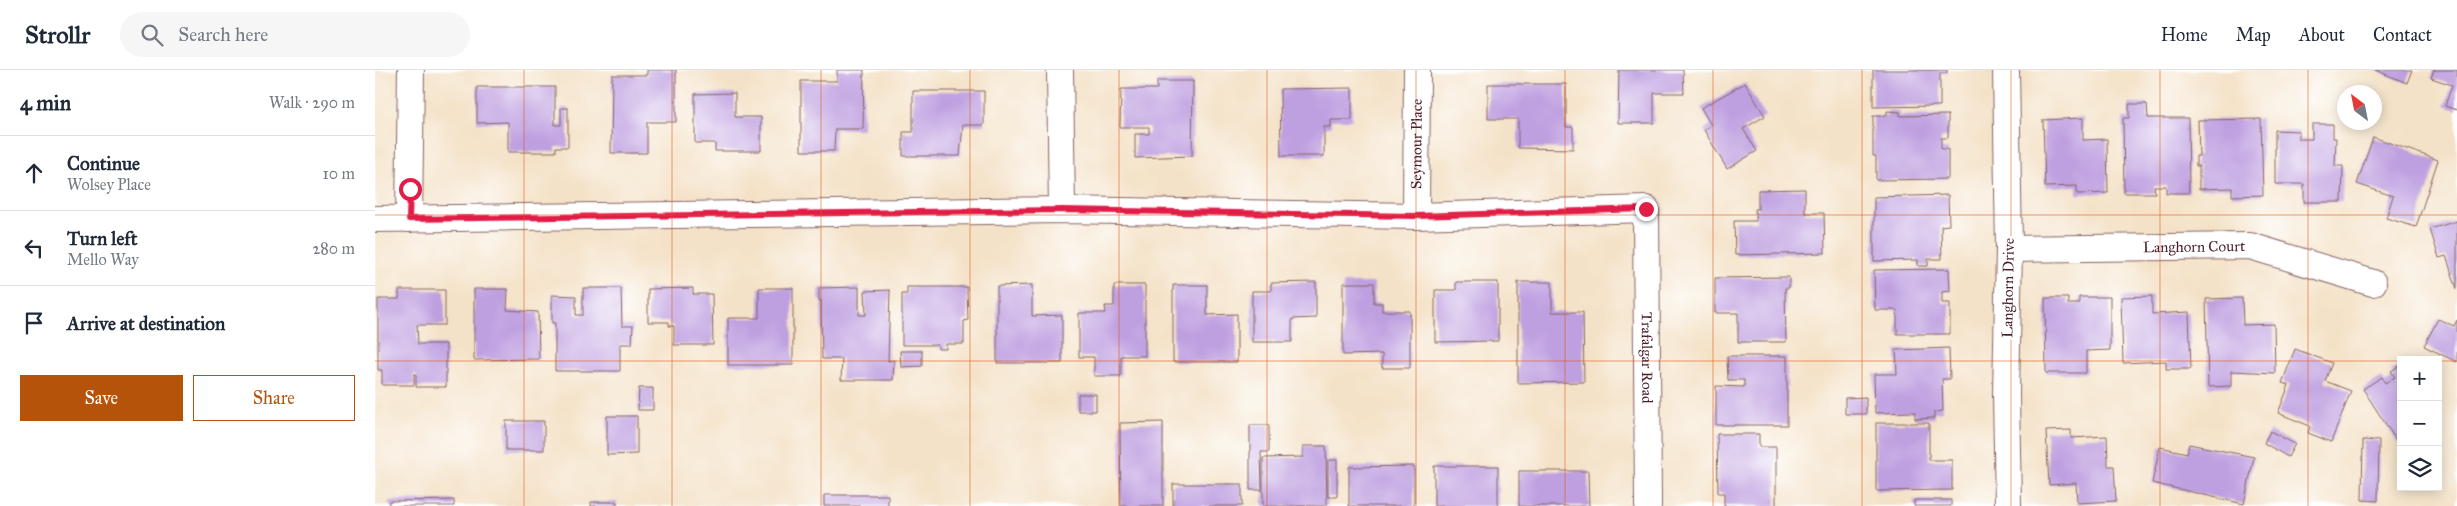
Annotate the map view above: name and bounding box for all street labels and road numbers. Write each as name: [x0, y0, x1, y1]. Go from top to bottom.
street label: Seymour Place: [1407, 99, 1426, 189]
street label: Langhorn Court: [2143, 237, 2246, 256]
street label: Langhorn Drive: [1998, 238, 2018, 338]
street label: Trafalgar Road: [1638, 312, 1656, 404]

